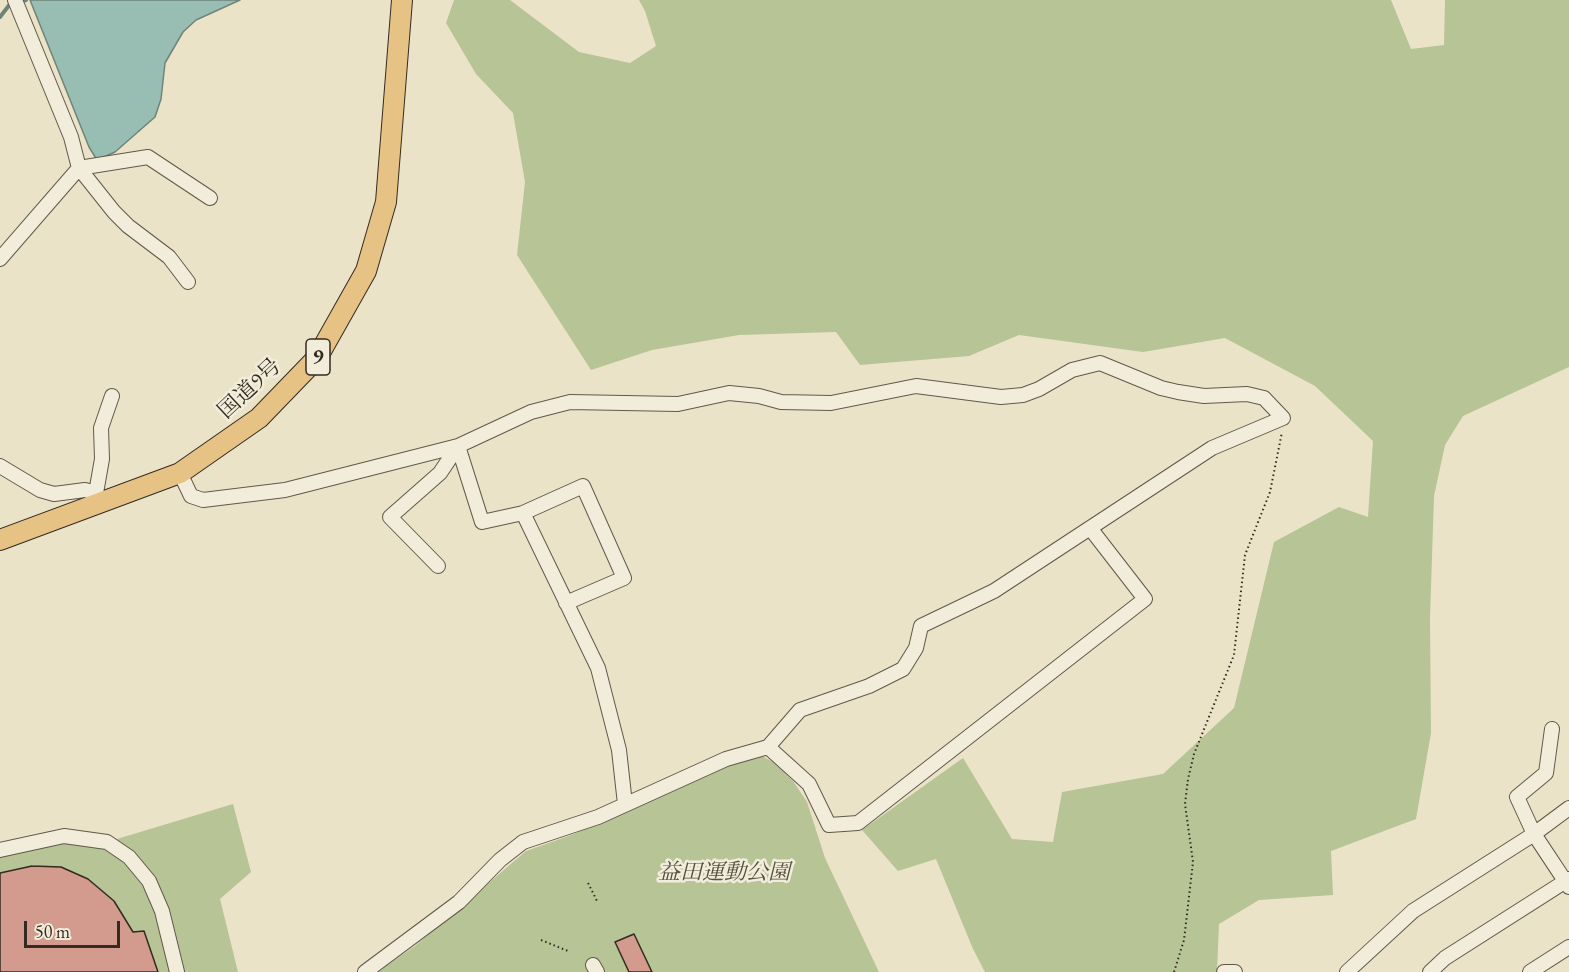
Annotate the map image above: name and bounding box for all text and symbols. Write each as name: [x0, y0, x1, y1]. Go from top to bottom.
road number: 9: [306, 339, 330, 375]
street label: 国道9号: [213, 353, 287, 425]
park label: 益田運動公園: [658, 860, 790, 886]
scale bar: [27, 909, 123, 947]
text: 50 m: [35, 920, 70, 943]

